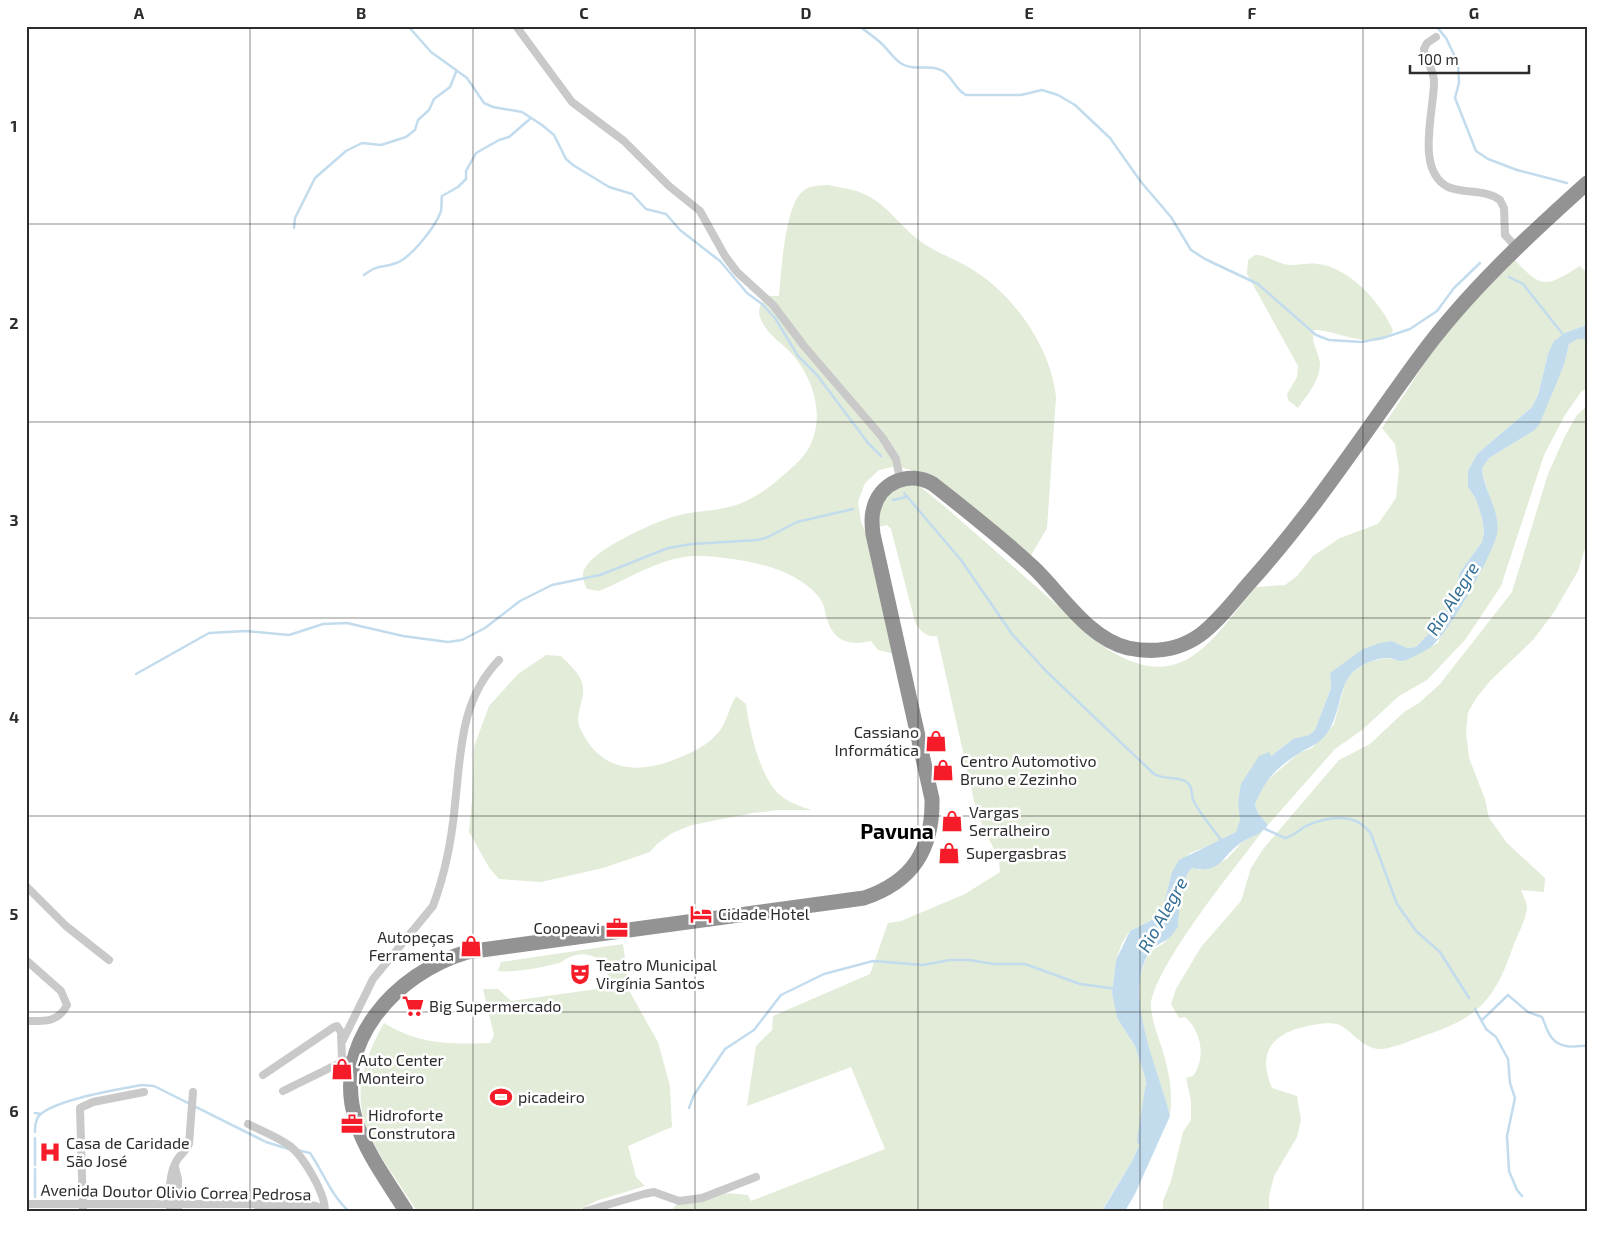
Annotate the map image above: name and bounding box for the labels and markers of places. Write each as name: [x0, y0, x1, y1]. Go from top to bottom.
place label: Cassiano Informática: [835, 722, 919, 759]
shop icon: Cassiano Informática: [923, 728, 949, 754]
place label: Centro Automotivo Bruno e Zezinho: [960, 751, 1096, 788]
shop icon: Centro Automotivo Bruno e Zezinho: [930, 757, 956, 783]
place label: Vargas Serralheiro: [969, 802, 1050, 839]
shop icon: Vargas Serralheiro: [939, 808, 965, 834]
shop icon: Supergasbras: [936, 840, 962, 866]
place label: Supergasbras: [966, 843, 1067, 862]
hotel icon: Cidade Hotel: [688, 901, 714, 927]
place label: Cidade Hotel: [718, 904, 810, 923]
office icon: Coopeavi: [604, 915, 630, 941]
place label: Coopeavi: [534, 918, 600, 937]
place label: Autopeças Ferramenta: [369, 927, 454, 964]
shop icon: Autopeças Ferramenta: [458, 933, 484, 959]
place label: Teatro Municipal Virgínia Santos: [596, 955, 717, 992]
theatre icon: Teatro Municipal Virgínia Santos: [567, 961, 593, 987]
supermarket icon: Big Supermercado: [400, 993, 426, 1019]
place label: Big Supermercado: [429, 996, 561, 1015]
place label: Auto Center Monteiro: [358, 1050, 445, 1087]
shop icon: Auto Center Monteiro: [329, 1056, 355, 1082]
sports icon: picadeiro: [488, 1084, 514, 1110]
place label: picadeiro: [518, 1087, 585, 1106]
place label: Hidroforte Construtora: [368, 1105, 456, 1142]
office icon: Hidroforte Construtora: [339, 1111, 365, 1137]
place label: Casa de Caridade São José: [66, 1133, 190, 1170]
hospital icon: Casa de Caridade São José: [37, 1139, 63, 1165]

